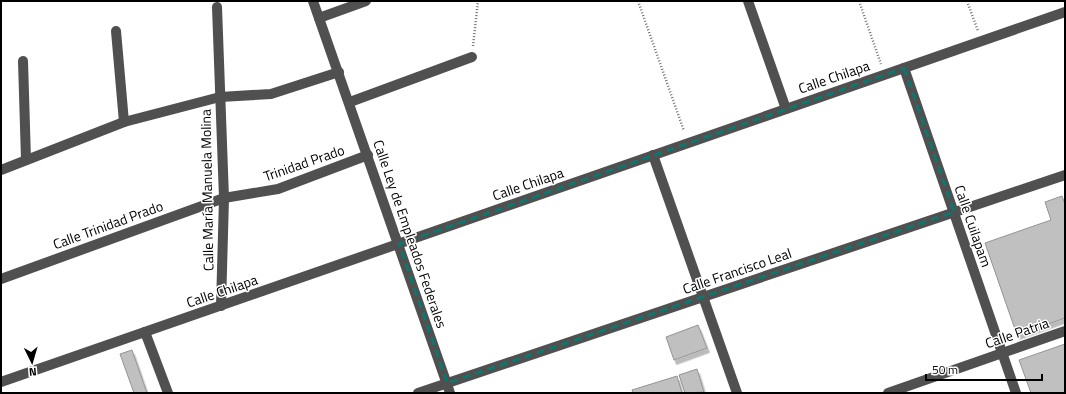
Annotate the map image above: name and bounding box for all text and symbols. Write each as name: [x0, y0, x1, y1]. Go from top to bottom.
street label: Calle Chilapa: [795, 55, 872, 99]
street label: Calle María Manuela Molina: [195, 109, 218, 271]
street label: Calle Ley de Empleados Federales: [368, 137, 453, 331]
street label: Trinidad Prado: [260, 139, 347, 186]
street label: Calle Chilapa: [489, 162, 566, 206]
street label: Calle Cuilapam: [950, 182, 997, 270]
street label: Calle Trinidad Prado: [50, 195, 166, 254]
street label: Calle Francisco Leal: [680, 242, 794, 299]
street label: Calle Chilapa: [183, 269, 260, 313]
street label: Calle Patria: [982, 312, 1052, 353]
north arrow: [12, 342, 52, 382]
scale bar: [926, 356, 1042, 382]
text: 50 m: [932, 360, 958, 379]
text: N: [28, 364, 37, 380]

